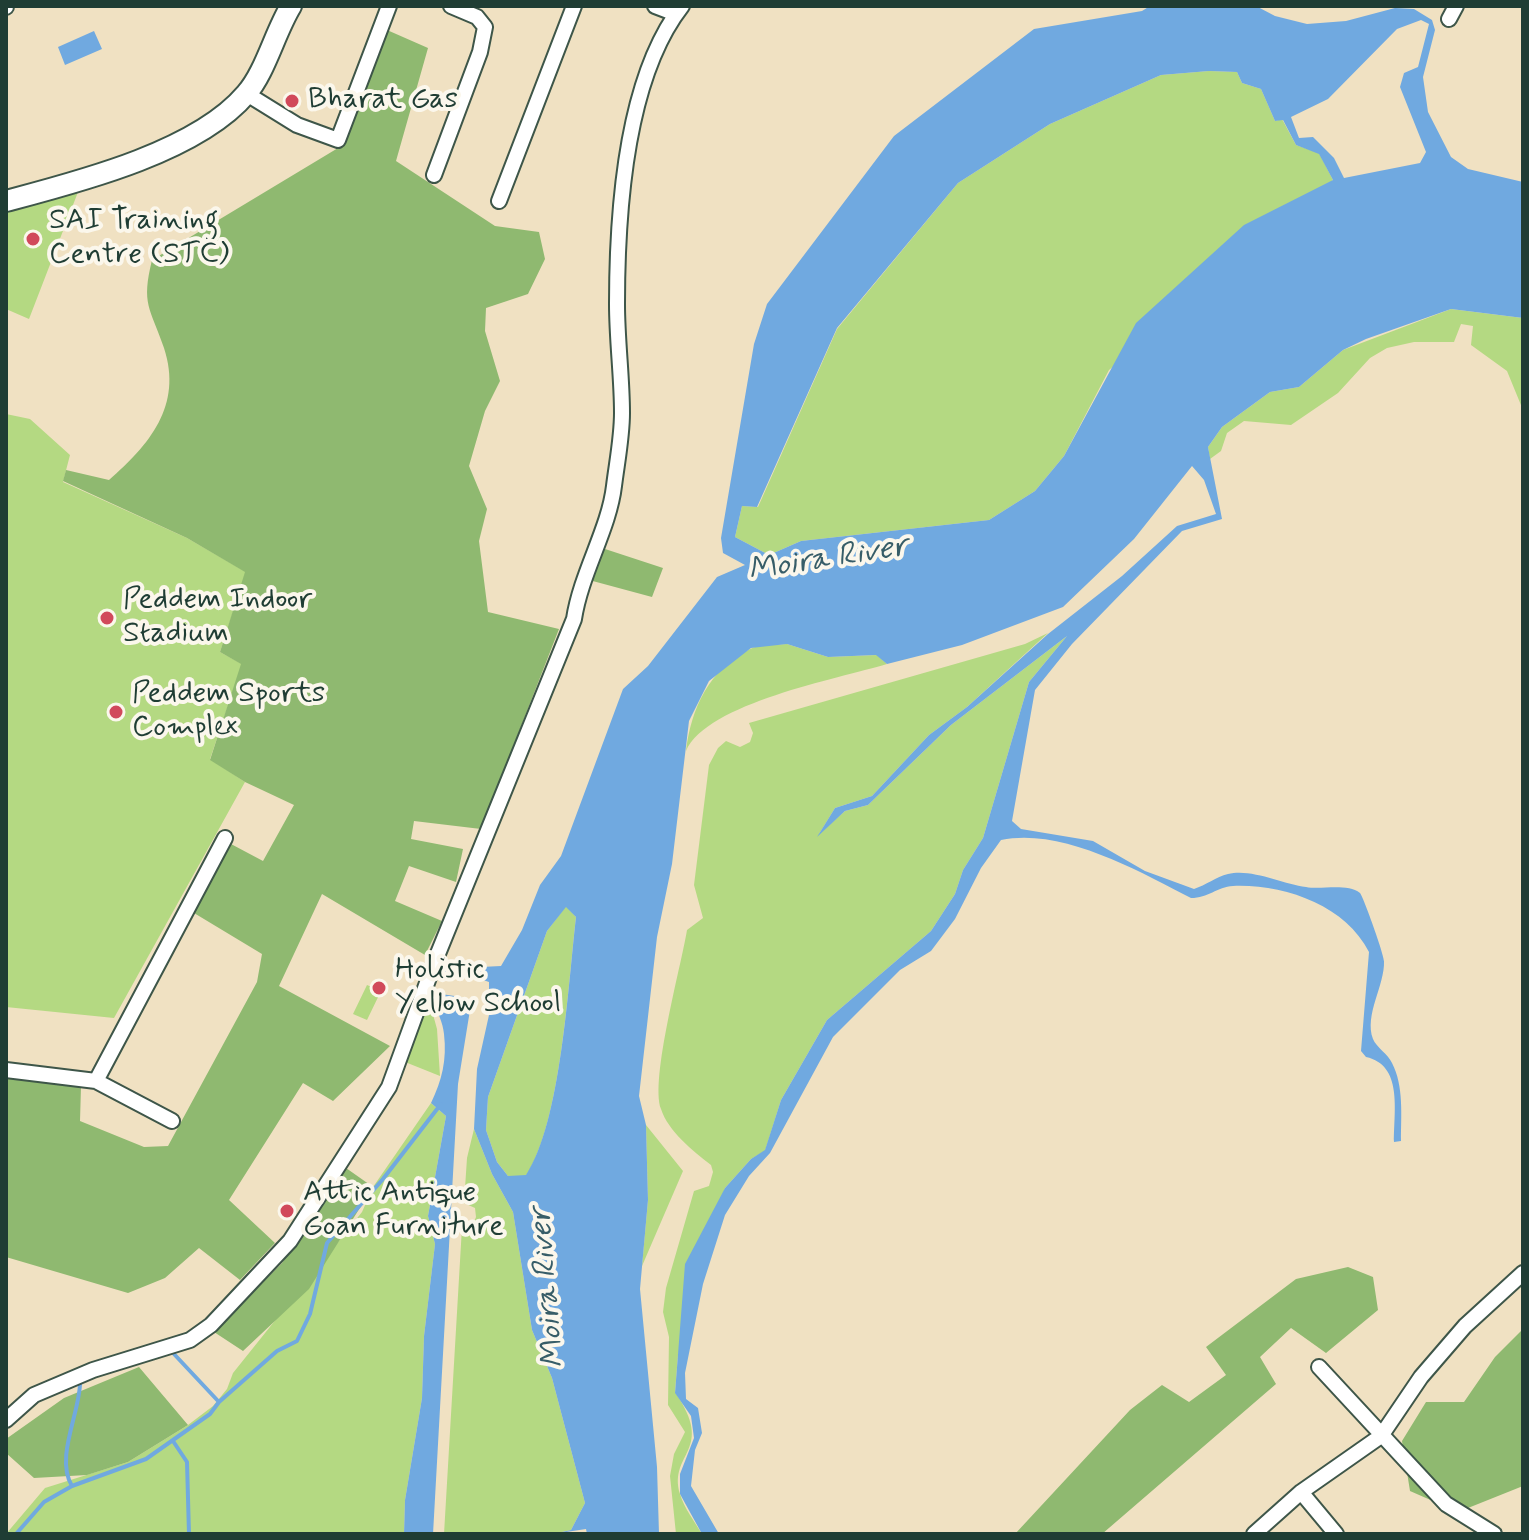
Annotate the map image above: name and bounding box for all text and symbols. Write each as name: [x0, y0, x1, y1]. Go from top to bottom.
place label: Bharat Gas: [308, 83, 458, 119]
marker: Bharat Gas: [283, 92, 301, 110]
place label: SAI Training Centre (STC): [49, 204, 229, 274]
marker: SAI Training Centre (STC): [24, 230, 42, 248]
water label: Moira River: [746, 528, 910, 592]
place label: Peddem Indoor Stadium: [123, 583, 312, 654]
marker: Peddem Indoor Stadium: [98, 609, 116, 627]
place label: Peddem Sports Complex: [132, 677, 325, 748]
marker: Peddem Sports Complex: [107, 703, 125, 721]
place label: Holistic Yellow School: [395, 953, 561, 1024]
marker: Holistic Yellow School: [370, 979, 388, 997]
place label: Attic Antique Goan Furniture: [303, 1176, 504, 1246]
marker: Attic Antique Goan Furniture: [278, 1202, 296, 1220]
water label: Moira River: [523, 1206, 575, 1370]

